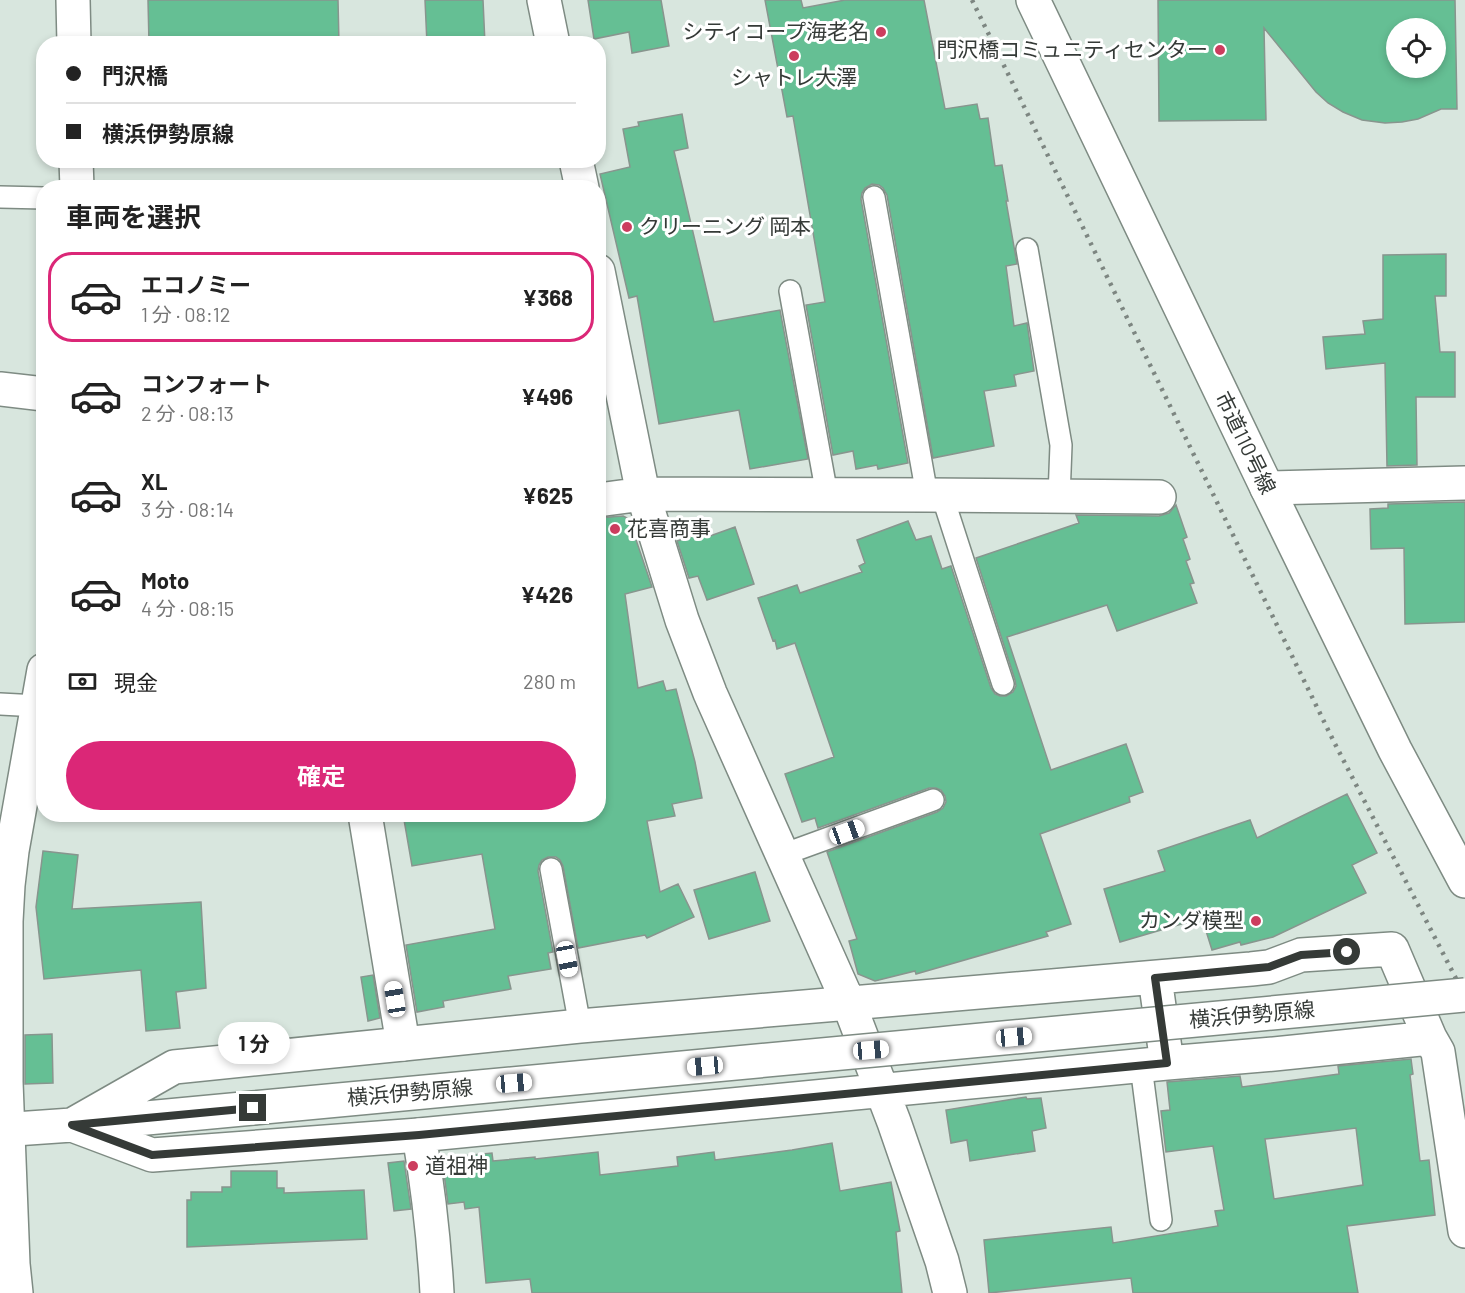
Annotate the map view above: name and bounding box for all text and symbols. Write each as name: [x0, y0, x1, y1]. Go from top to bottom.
place label: シティコープ海老名: [683, 18, 869, 43]
map controls: [1386, 18, 1446, 78]
button: locate: [1386, 18, 1446, 78]
marker: シティコープ海老名: [874, 25, 888, 39]
place label: 門沢橋コミュニティセンター: [936, 36, 1208, 61]
marker: 門沢橋コミュニティセンター: [1213, 43, 1227, 57]
marker: シャトレ大澤: [787, 49, 801, 63]
text: 門沢橋: [102, 62, 168, 88]
place label: シャトレ大澤: [731, 64, 857, 89]
text: 横浜伊勢原線: [102, 120, 234, 146]
text: 車両を選択: [66, 200, 201, 232]
place label: クリーニング 岡本: [639, 213, 811, 238]
marker: クリーニング 岡本: [620, 220, 634, 234]
icon: car: [69, 270, 123, 324]
text: エコノミー: [141, 271, 251, 297]
text: ¥368: [522, 284, 573, 310]
text: 1 分 · 08:12: [141, 302, 230, 326]
icon: car: [69, 369, 123, 423]
text: コンフォート: [141, 370, 272, 396]
text: ¥496: [521, 383, 573, 409]
street label: 市道110号線: [1211, 387, 1282, 498]
text: 2 分 · 08:13: [141, 401, 234, 425]
icon: car: [69, 468, 123, 522]
text: XL: [141, 468, 167, 494]
text: ¥625: [522, 482, 573, 508]
text: 3 分 · 08:14: [141, 497, 234, 521]
place label: 花喜商事: [627, 515, 711, 540]
marker: 花喜商事: [608, 522, 622, 536]
icon: car: [69, 567, 123, 621]
text: Moto: [141, 567, 189, 593]
text: ¥426: [520, 581, 573, 607]
text: 4 分 · 08:15: [141, 596, 234, 620]
icon: cash: [66, 665, 99, 698]
text: 現金: [114, 669, 158, 695]
text: 280 m: [523, 669, 576, 693]
button: 確定: [66, 741, 576, 810]
car: [827, 817, 867, 847]
place label: カンダ模型: [1139, 907, 1244, 932]
marker: カンダ模型: [1249, 914, 1263, 928]
route start: [1333, 938, 1360, 965]
car: [555, 940, 579, 978]
car: [383, 980, 407, 1018]
street label: 横浜伊勢原線: [1188, 996, 1316, 1031]
callout: 1 分: [217, 1021, 289, 1063]
car: [995, 1026, 1033, 1048]
text: 1 分: [238, 1031, 270, 1055]
car: [852, 1039, 890, 1061]
car: [686, 1055, 724, 1077]
car: [495, 1072, 533, 1094]
street label: 横浜伊勢原線: [346, 1074, 474, 1109]
route end: [239, 1094, 266, 1121]
place label: 道祖神: [425, 1152, 488, 1177]
marker: 道祖神: [406, 1159, 420, 1173]

